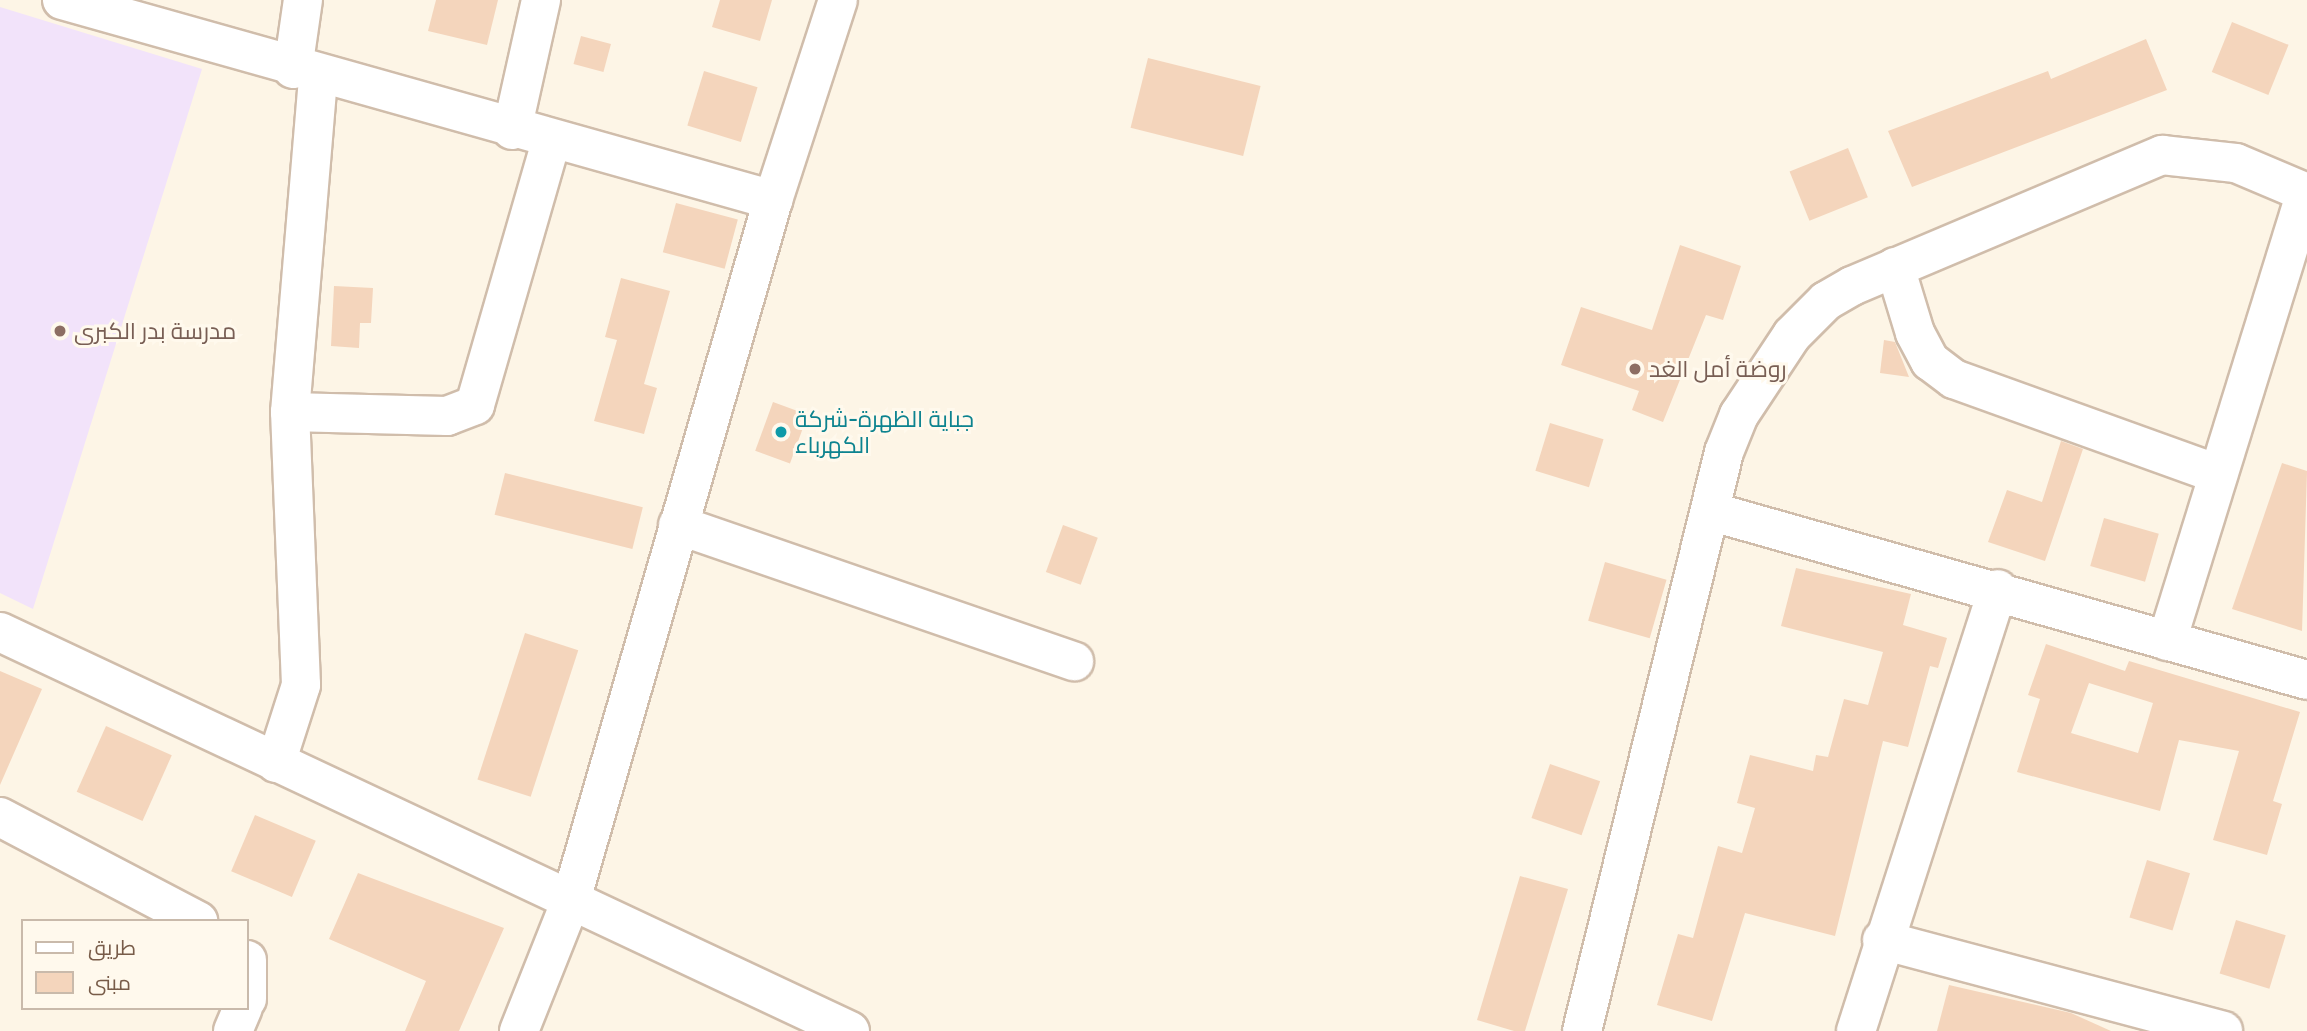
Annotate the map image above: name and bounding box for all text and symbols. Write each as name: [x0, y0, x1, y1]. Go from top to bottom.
place label: مدرسة بدر الكبرى: [74, 317, 236, 345]
marker: مدرسة بدر الكبرى: [52, 323, 68, 339]
place label: روضة أمل الغد: [1649, 355, 1787, 383]
marker: روضة أمل الغد: [1627, 361, 1643, 377]
place label: جباية الظهرة-شركة الكهرباء: [795, 405, 974, 459]
marker: جباية الظهرة-شركة الكهرباء: [773, 424, 789, 440]
legend: [21, 919, 248, 1010]
text: طريق: [88, 935, 136, 960]
text: مبنى: [88, 970, 131, 995]

